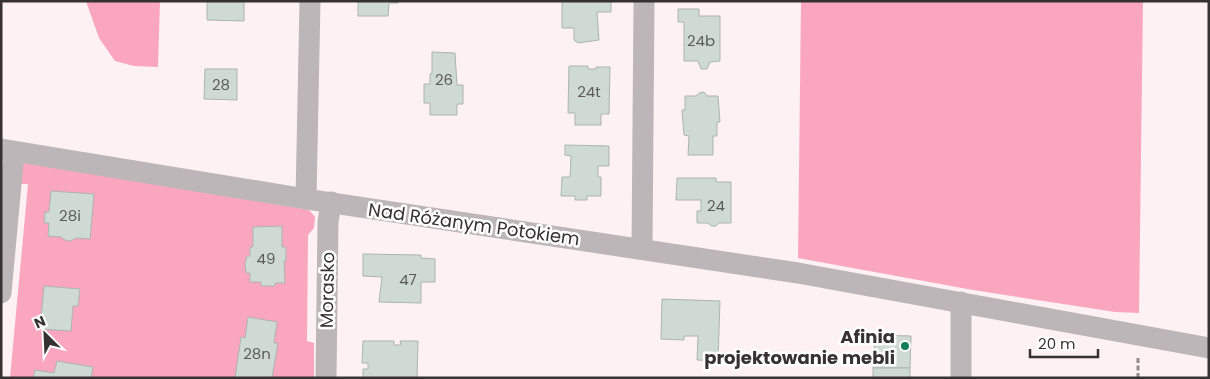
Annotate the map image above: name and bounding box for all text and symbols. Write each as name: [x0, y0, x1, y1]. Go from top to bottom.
house number: 24b: [687, 30, 715, 51]
house number: 26: [435, 69, 453, 90]
house number: 28: [212, 74, 230, 95]
house number: 24t: [577, 81, 601, 102]
house number: 24: [707, 195, 725, 216]
street label: Nad Różanym Potokiem: [367, 197, 581, 251]
house number: 28i: [59, 205, 81, 226]
house number: 49: [257, 248, 275, 269]
street label: Morasko: [314, 252, 340, 328]
house number: 47: [399, 269, 417, 290]
north arrow: [20, 309, 70, 359]
text: N: [31, 311, 49, 333]
place label: Afinia projektowanie mebli: [704, 324, 895, 370]
scale bar: [1030, 326, 1098, 358]
text: 20 m: [1038, 333, 1076, 354]
marker: Afinia projektowanie mebli: [899, 340, 911, 352]
house number: 28n: [243, 343, 271, 364]

